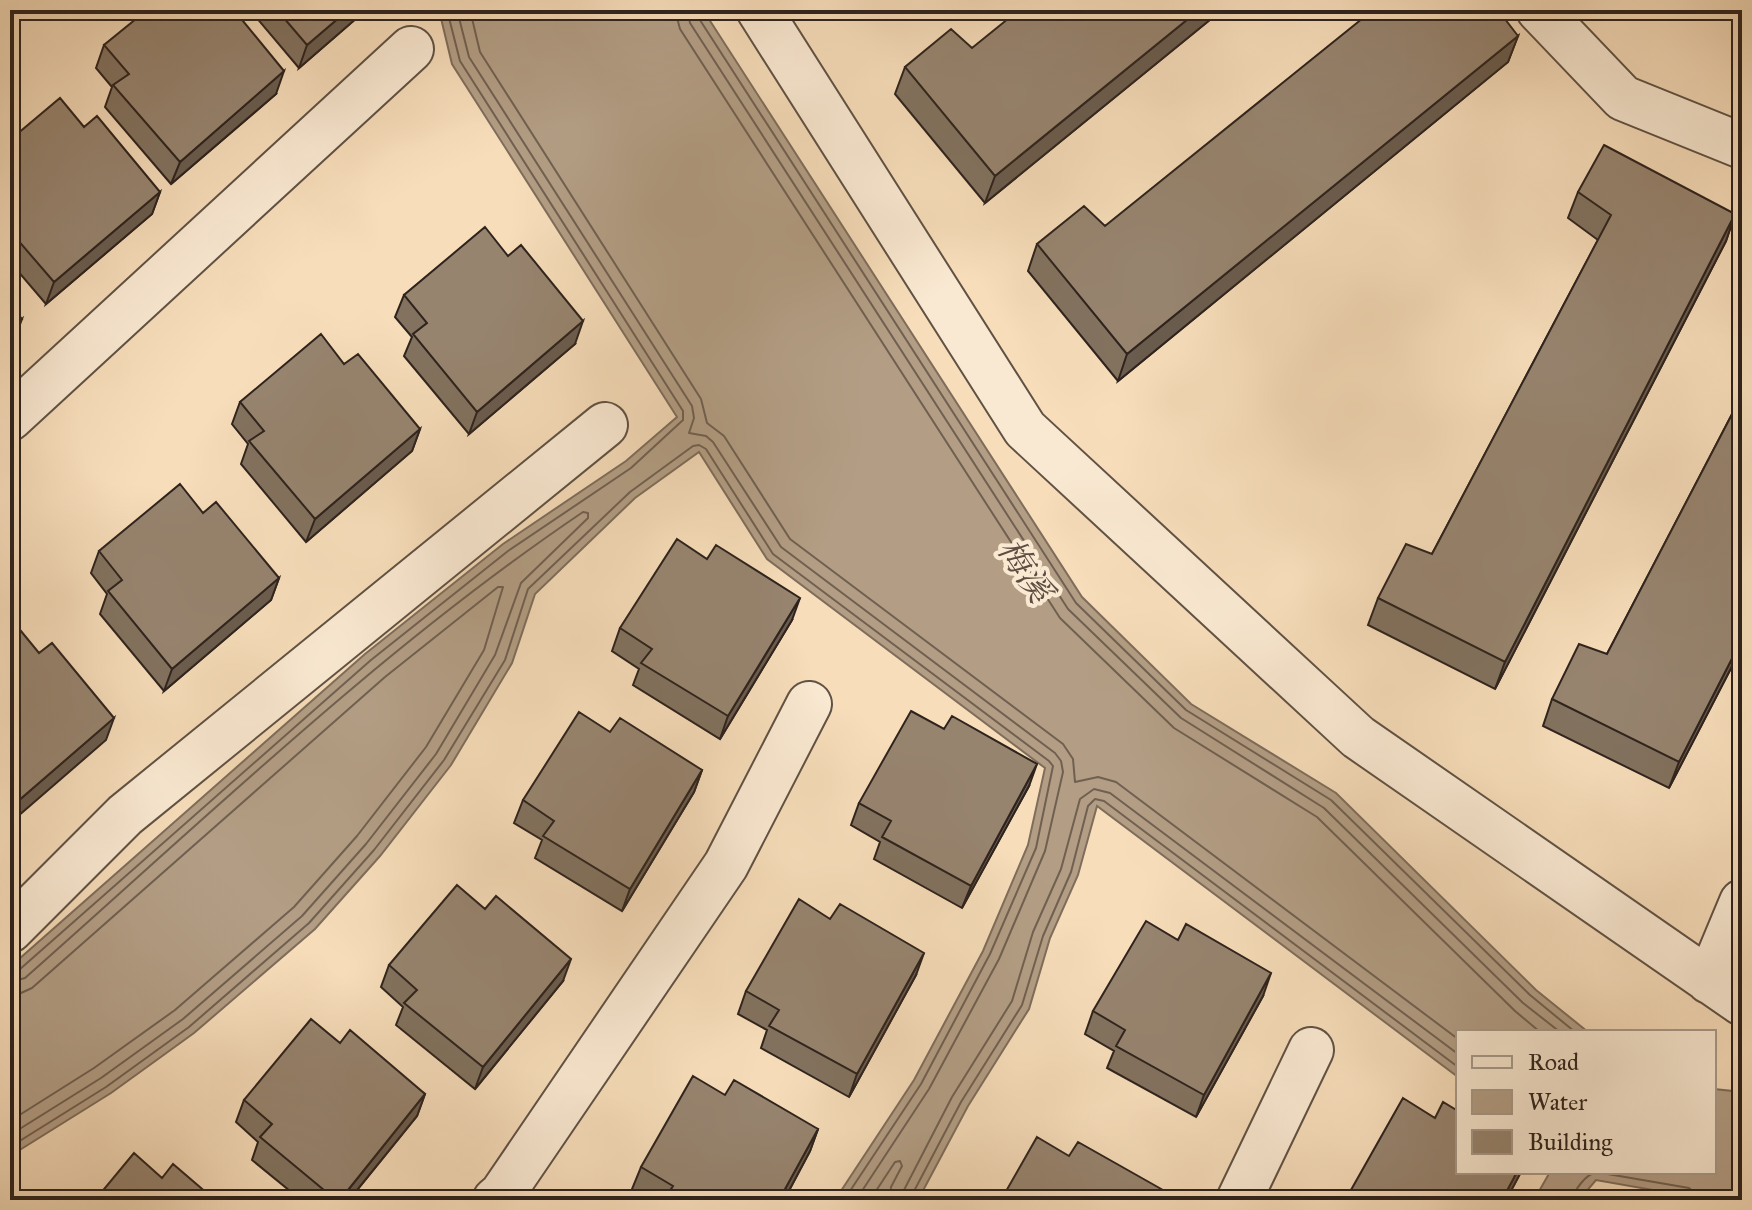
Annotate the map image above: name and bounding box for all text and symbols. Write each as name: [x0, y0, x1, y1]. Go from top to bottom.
water label: 梅溪: [989, 530, 1063, 612]
legend: [1456, 1030, 1716, 1174]
text: Road: [1528, 1047, 1579, 1077]
text: Water: [1528, 1087, 1587, 1117]
text: Building: [1528, 1127, 1613, 1157]

